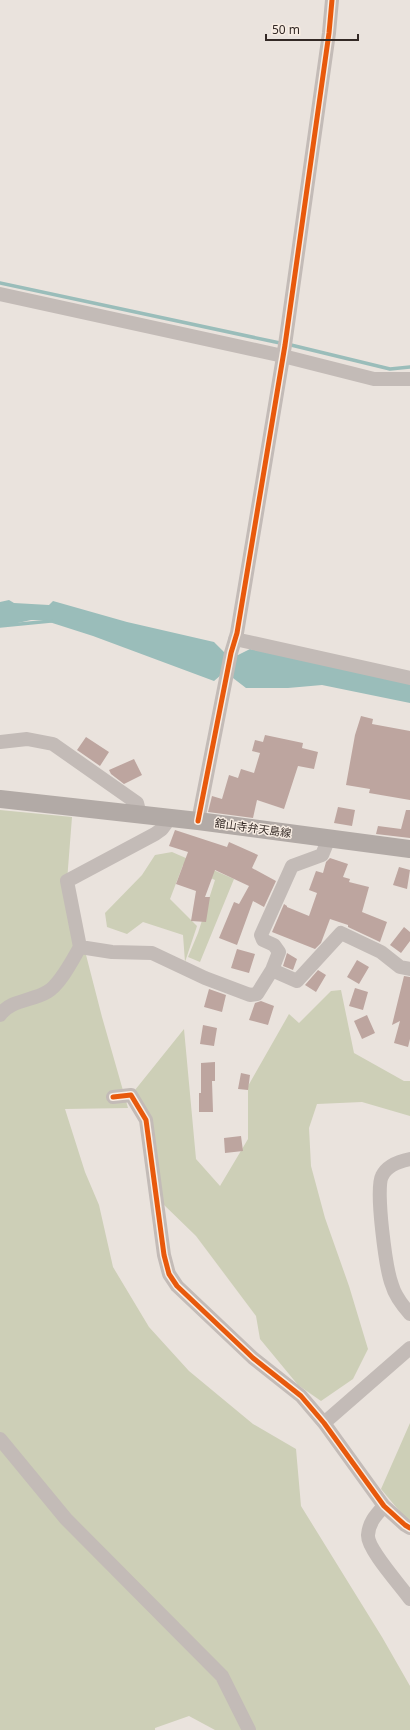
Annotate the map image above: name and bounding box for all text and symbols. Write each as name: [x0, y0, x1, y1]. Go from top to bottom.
scale bar: [266, 16, 358, 42]
text: 50 m: [272, 21, 300, 38]
street label: 舘山寺弁天島線: [214, 815, 292, 840]

